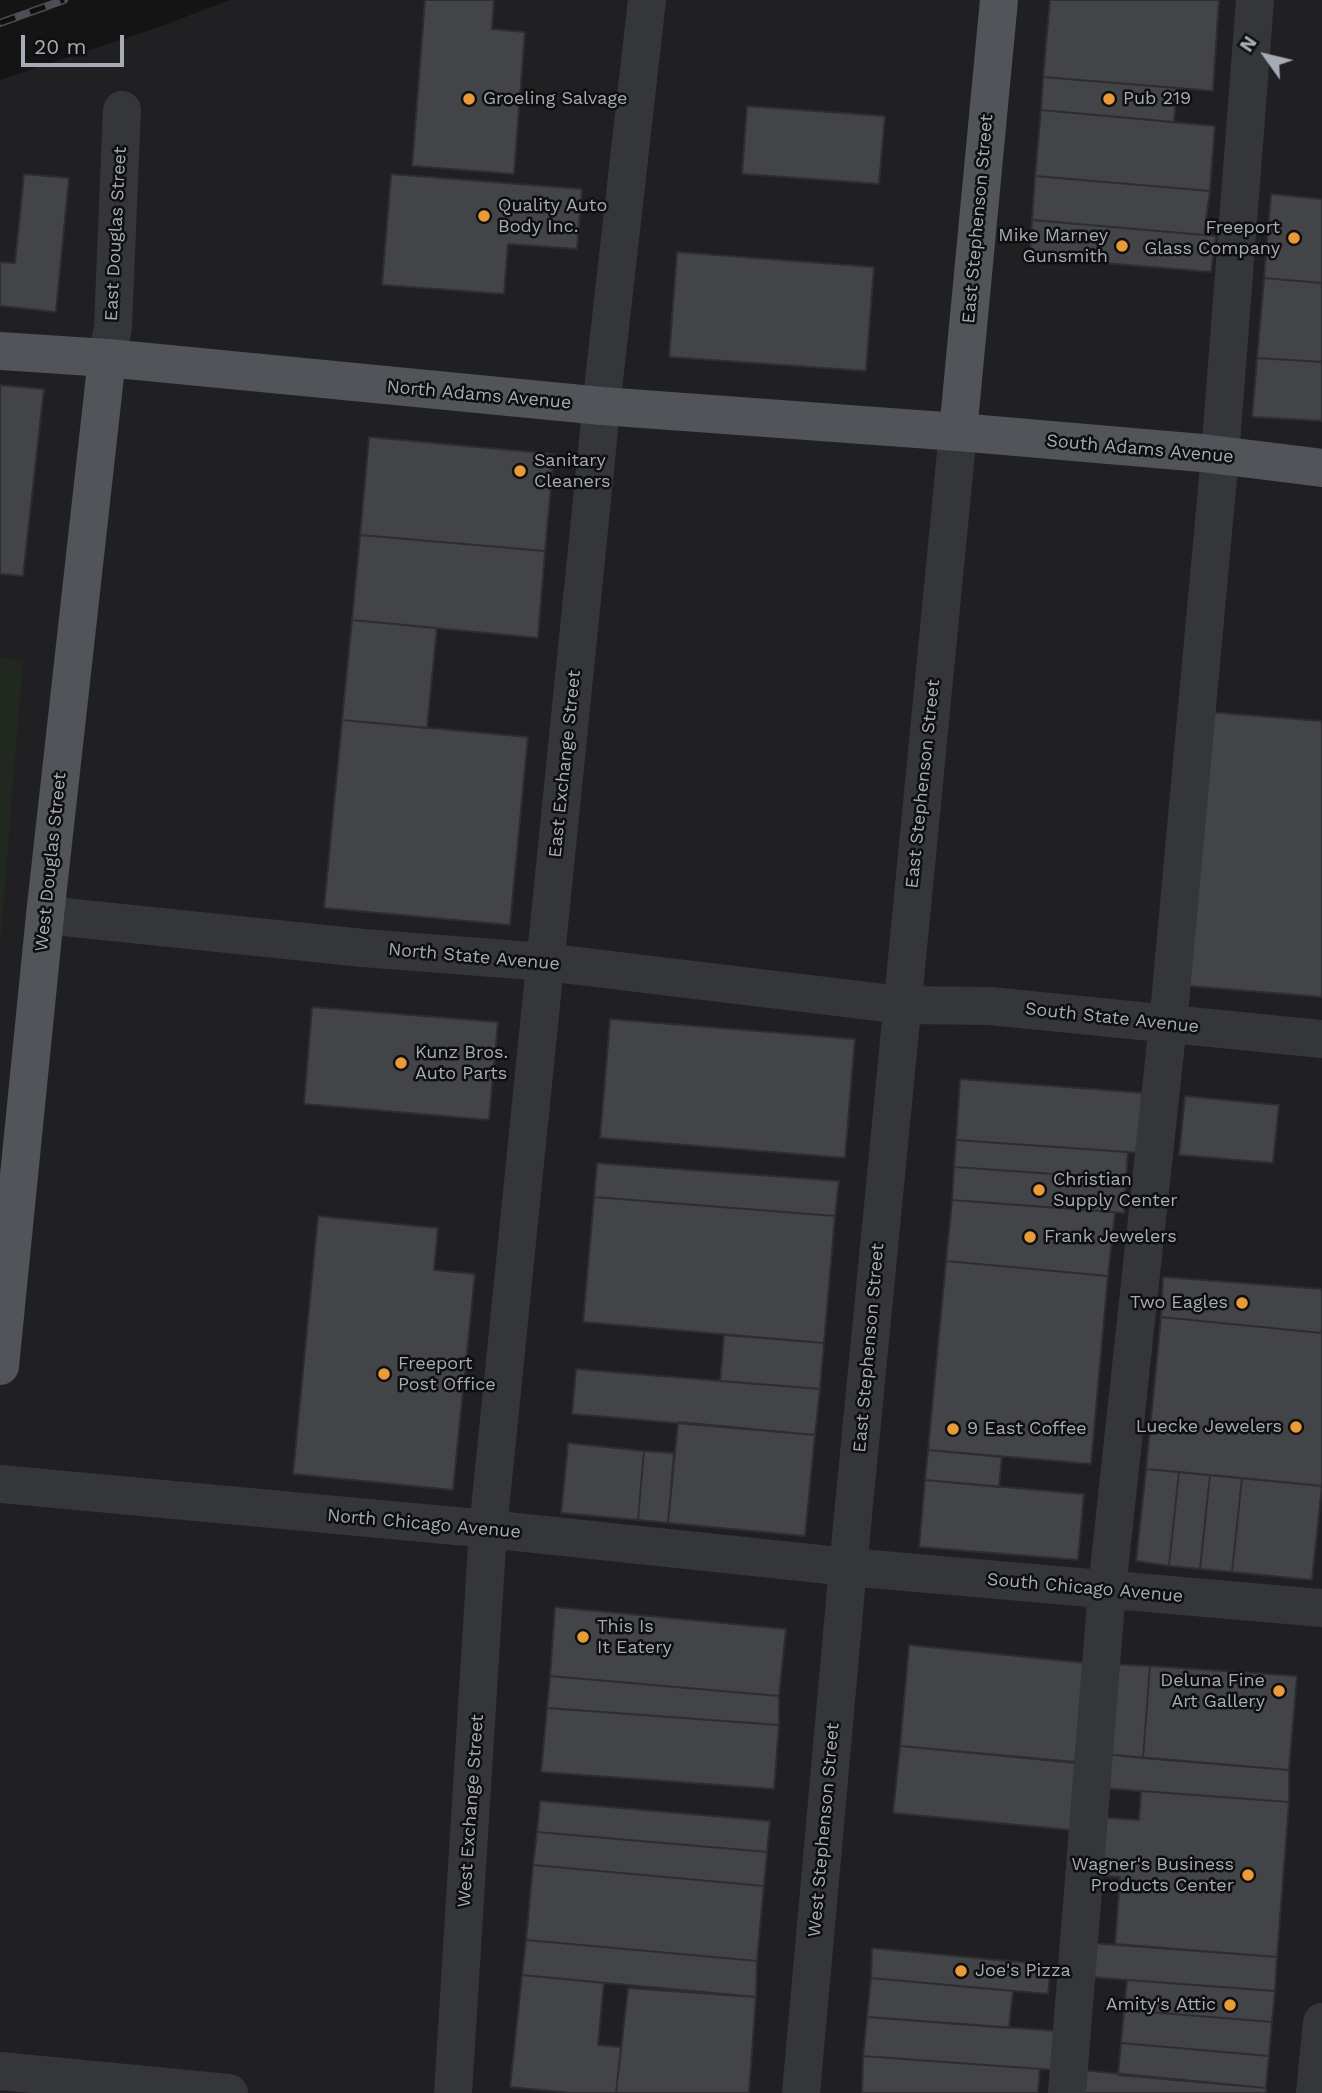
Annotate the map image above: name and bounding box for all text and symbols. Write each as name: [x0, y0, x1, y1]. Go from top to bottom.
scale bar: [24, 21, 128, 65]
north arrow: [1231, 21, 1301, 91]
text: N: [1235, 32, 1262, 56]
text: 20 m: [34, 34, 86, 59]
place label: Groeling Salvage: [483, 88, 627, 110]
place label: Pub 219: [1123, 88, 1191, 110]
marker: Groeling Salvage: [461, 91, 477, 107]
marker: Pub 219: [1101, 91, 1117, 107]
street label: East Stephenson Street: [958, 113, 998, 325]
street label: East Douglas Street: [101, 146, 131, 322]
place label: Quality Auto Body Inc.: [498, 195, 607, 238]
marker: Quality Auto Body Inc.: [476, 208, 492, 224]
place label: Freeport Glass Company: [1144, 217, 1280, 260]
place label: Mike Marney Gunsmith: [998, 225, 1108, 268]
marker: Freeport Glass Company: [1286, 230, 1302, 246]
marker: Mike Marney Gunsmith: [1114, 238, 1130, 254]
street label: North Adams Avenue: [386, 376, 572, 414]
street label: South Adams Avenue: [1045, 430, 1235, 468]
place label: Sanitary Cleaners: [534, 450, 610, 492]
marker: Sanitary Cleaners: [512, 463, 528, 479]
street label: East Exchange Street: [544, 669, 586, 859]
street label: East Stephenson Street: [901, 678, 945, 890]
street label: West Douglas Street: [31, 771, 71, 953]
street label: North State Avenue: [387, 939, 561, 975]
street label: South State Avenue: [1024, 998, 1200, 1038]
place label: Kunz Bros. Auto Parts: [415, 1042, 508, 1084]
marker: Kunz Bros. Auto Parts: [393, 1055, 409, 1071]
place label: Christian Supply Center: [1053, 1169, 1178, 1212]
marker: Christian Supply Center: [1031, 1182, 1047, 1198]
place label: Frank Jewelers: [1044, 1226, 1177, 1248]
marker: Frank Jewelers: [1022, 1229, 1038, 1245]
street label: East Stephenson Street: [849, 1242, 889, 1454]
place label: Two Eagles: [1130, 1292, 1228, 1314]
marker: Two Eagles: [1234, 1295, 1250, 1311]
place label: Freeport Post Office: [398, 1353, 496, 1396]
marker: Freeport Post Office: [376, 1366, 392, 1382]
place label: Luecke Jewelers: [1136, 1416, 1282, 1438]
place label: 9 East Coffee: [967, 1418, 1087, 1440]
marker: Luecke Jewelers: [1288, 1419, 1304, 1435]
marker: 9 East Coffee: [945, 1421, 961, 1437]
street label: North Chicago Avenue: [326, 1505, 522, 1543]
street label: South Chicago Avenue: [986, 1569, 1184, 1607]
place label: This Is It Eatery: [597, 1616, 672, 1658]
marker: This Is It Eatery: [575, 1629, 591, 1645]
place label: Deluna Fine Art Gallery: [1160, 1670, 1265, 1712]
marker: Deluna Fine Art Gallery: [1271, 1683, 1287, 1699]
street label: West Exchange Street: [453, 1714, 489, 1908]
street label: West Stephenson Street: [804, 1722, 844, 1938]
place label: Wagner's Business Products Center: [1072, 1854, 1234, 1896]
marker: Wagner's Business Products Center: [1240, 1867, 1256, 1883]
place label: Joe's Pizza: [975, 1960, 1071, 1982]
marker: Joe's Pizza: [953, 1963, 969, 1979]
place label: Amity's Attic: [1106, 1994, 1216, 2016]
marker: Amity's Attic: [1222, 1997, 1238, 2013]

